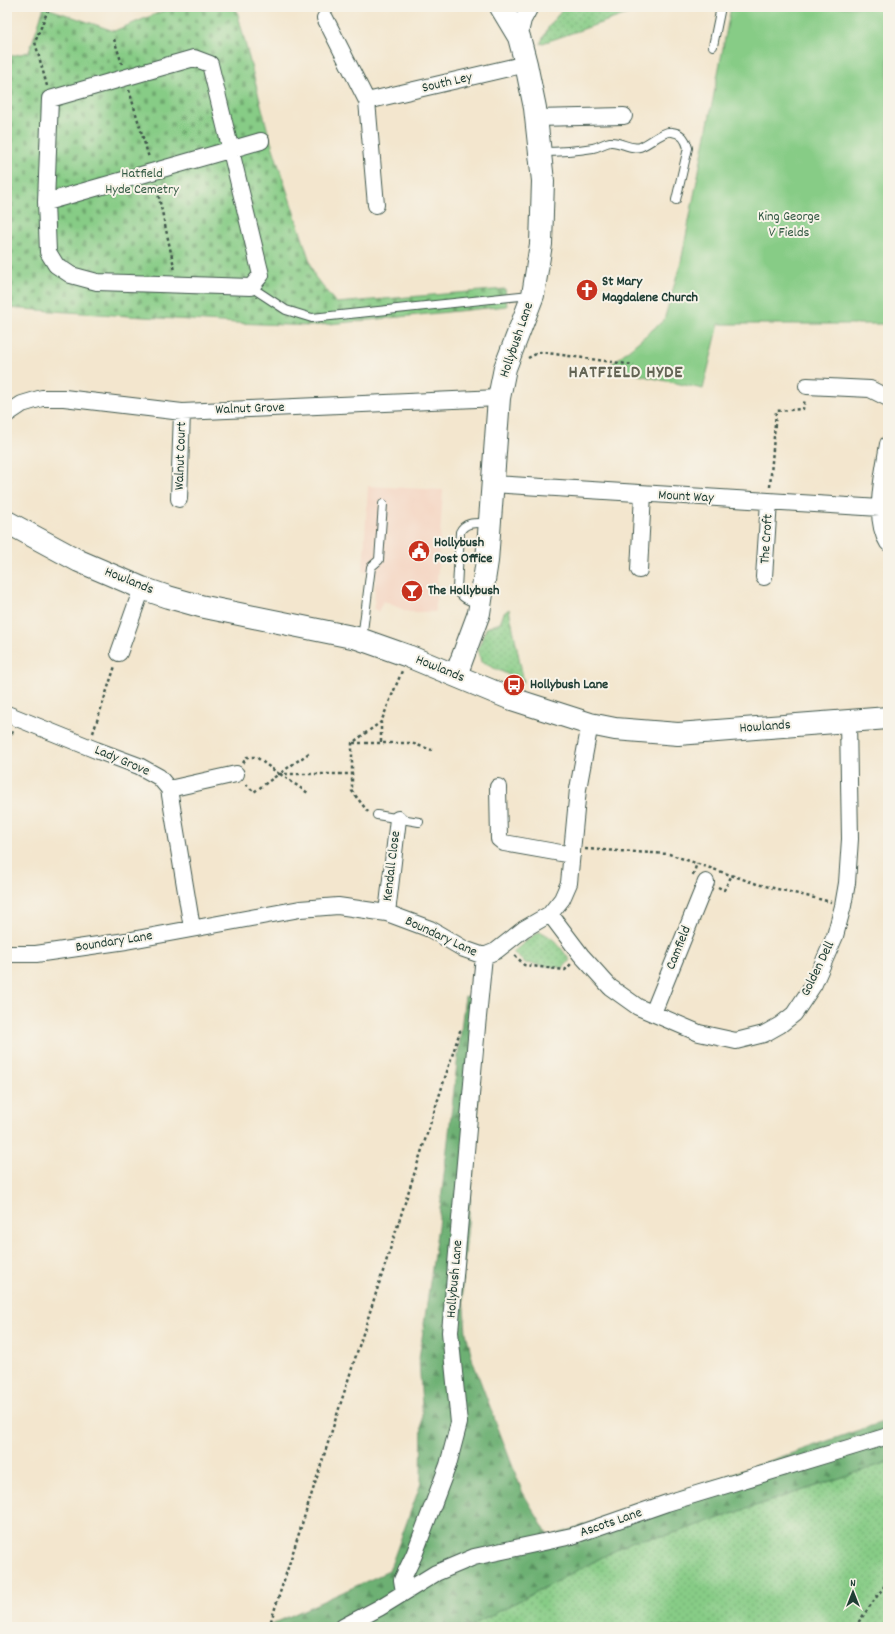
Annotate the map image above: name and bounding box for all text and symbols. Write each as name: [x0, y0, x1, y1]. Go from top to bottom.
street label: South Ley: [420, 67, 474, 98]
park label: Hatfield Hyde Cemetry: [105, 164, 179, 200]
park label: King George V Fields: [758, 207, 820, 243]
place label: St Mary Magdalene Church: [602, 272, 699, 308]
church icon: St Mary Magdalene Church: [574, 277, 600, 303]
street label: Hollybush Lane: [495, 300, 539, 380]
district label: HATFIELD HYDE: [568, 361, 684, 386]
street label: Walnut Grove: [215, 398, 285, 420]
street label: Walnut Court: [170, 421, 192, 491]
street label: Mount Way: [658, 486, 715, 508]
street label: The Croft: [755, 513, 779, 565]
place label: Hollybush Post Office: [434, 533, 492, 569]
public building icon: Hollybush Post Office: [406, 538, 432, 564]
street label: Howlands: [101, 562, 157, 600]
bar icon: The Hollybush: [399, 578, 425, 604]
place label: The Hollybush: [428, 581, 500, 601]
street label: Howlands: [412, 650, 468, 688]
bus stop icon: Hollybush Lane: [501, 672, 527, 698]
place label: Hollybush Lane: [530, 675, 608, 695]
street label: Howlands: [739, 715, 791, 739]
street label: Lady Grove: [91, 740, 153, 782]
street label: Kendall Close: [378, 830, 406, 902]
street label: Boundary Lane: [402, 912, 480, 962]
street label: Camfield: [661, 923, 697, 973]
street label: Boundary Lane: [74, 926, 154, 958]
street label: Golden Dell: [796, 937, 840, 1000]
street label: Hollybush Lane: [442, 1239, 468, 1319]
street label: Ascots Lane: [577, 1503, 645, 1543]
north arrow: [833, 1572, 873, 1612]
text: N: [850, 1576, 856, 1592]

